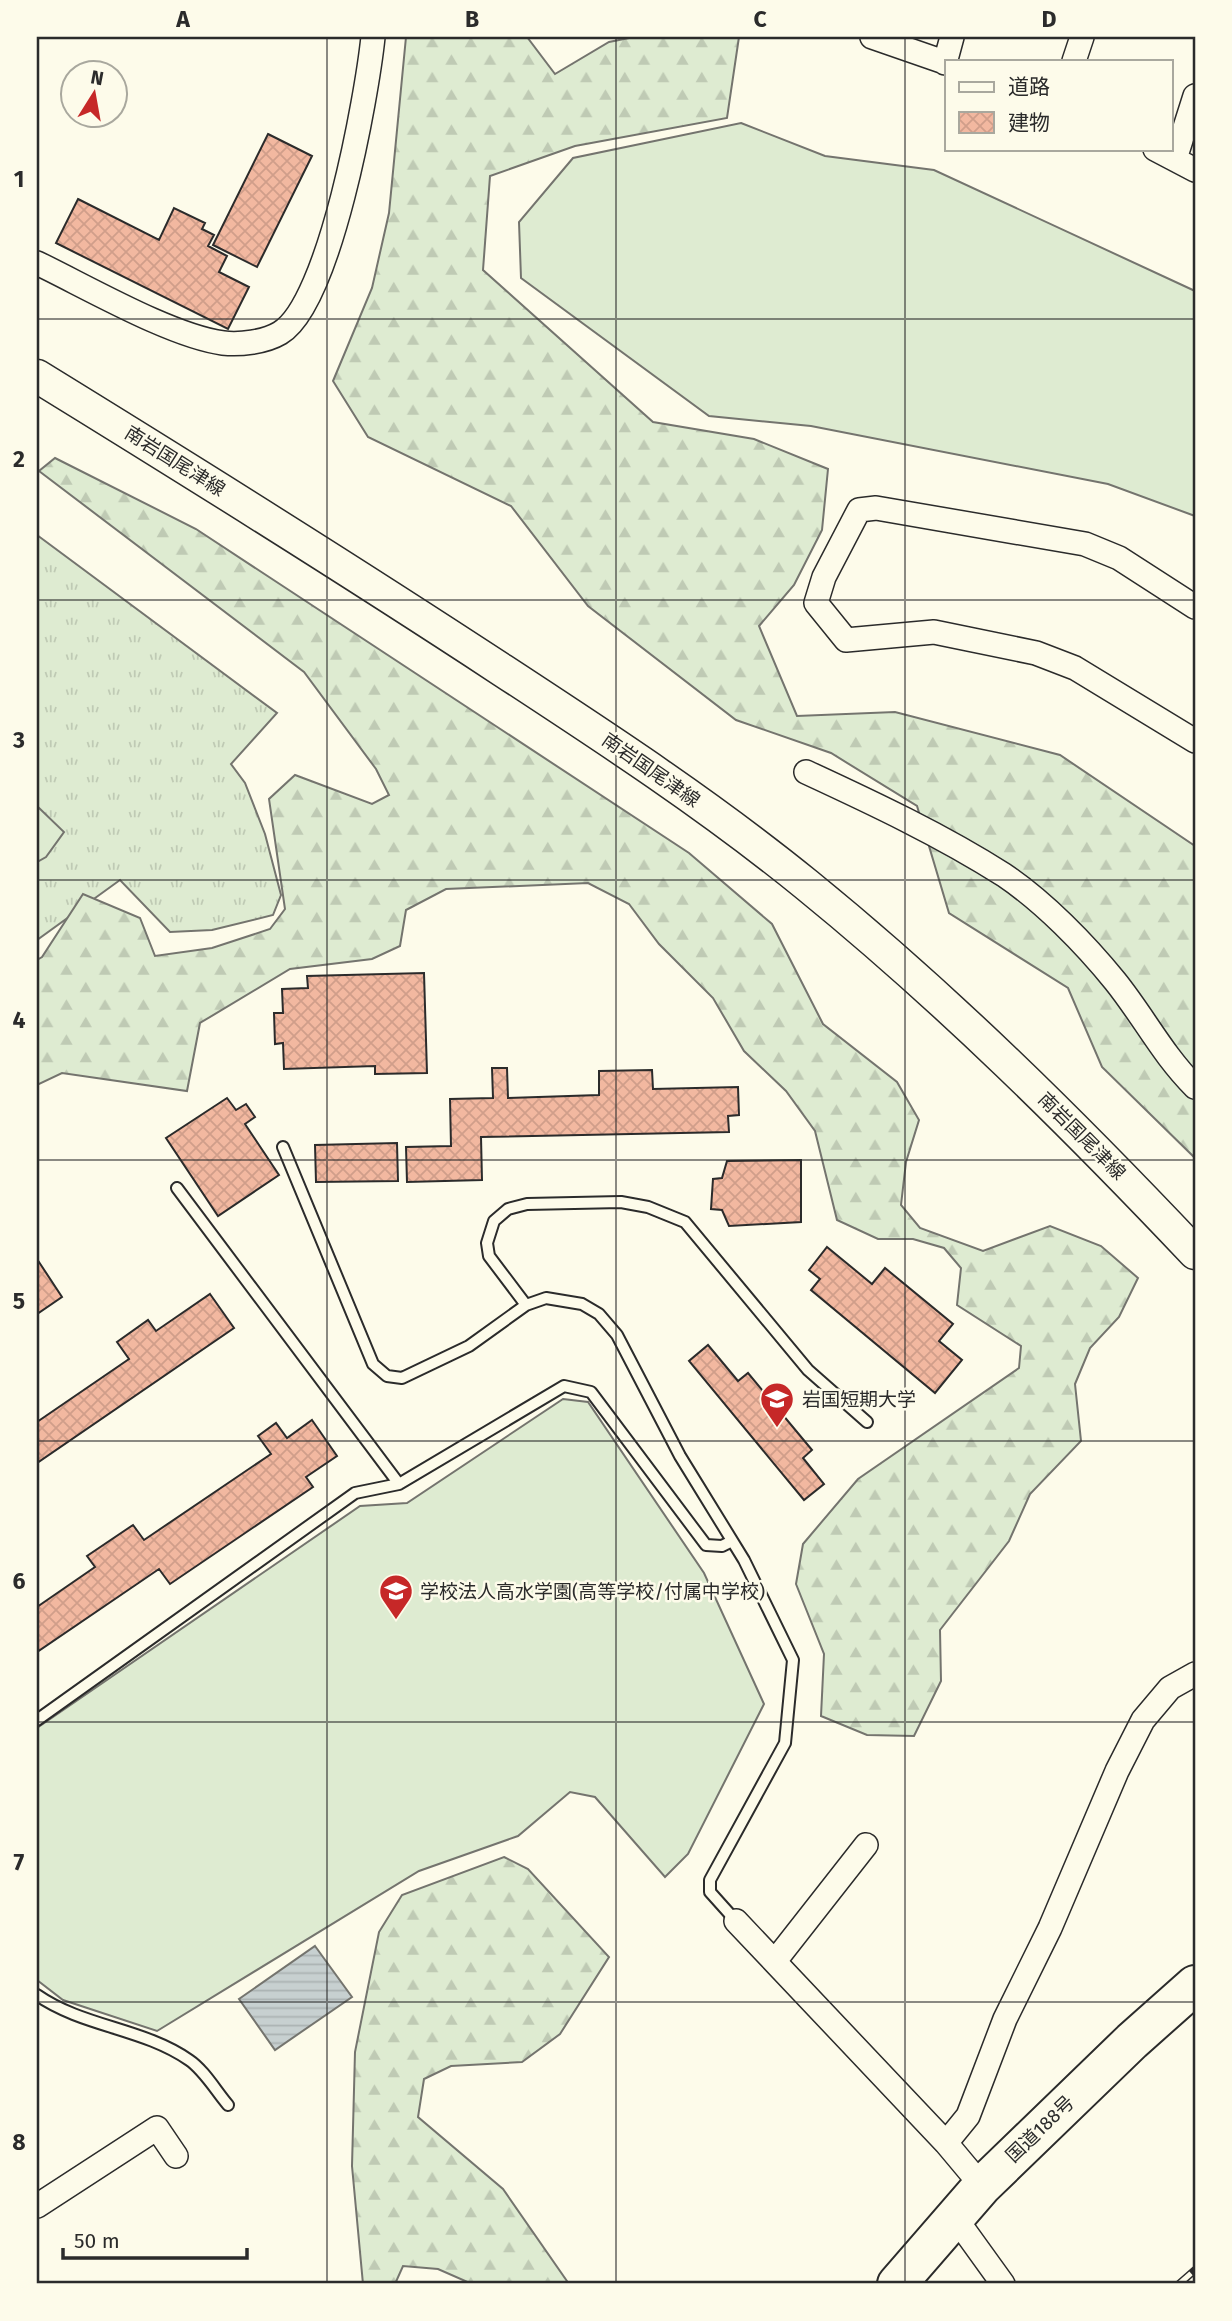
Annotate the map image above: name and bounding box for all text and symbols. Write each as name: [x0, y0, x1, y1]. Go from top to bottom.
text: A: [175, 5, 190, 33]
text: B: [465, 5, 479, 33]
text: C: [753, 5, 767, 33]
text: D: [1042, 5, 1057, 33]
north arrow: [60, 60, 130, 130]
legend: [945, 60, 1172, 150]
text: N: [89, 65, 106, 90]
text: 道路: [1008, 74, 1050, 100]
text: 建物: [1008, 110, 1050, 136]
text: 1: [14, 165, 24, 193]
street label: 南岩国尾津線: [121, 421, 229, 501]
text: 2: [13, 445, 25, 473]
text: 3: [12, 726, 25, 754]
street label: 南岩国尾津線: [598, 728, 704, 812]
text: 4: [13, 1006, 26, 1034]
street label: 南岩国尾津線: [1034, 1088, 1130, 1184]
text: 5: [13, 1287, 25, 1315]
school or university icon: 岩国短期大学: [758, 1380, 796, 1429]
place label: 岩国短期大学: [802, 1388, 916, 1411]
text: 6: [13, 1567, 26, 1595]
school or university icon: 学校法人高水学園(高等学校/付属中学校): [377, 1572, 415, 1621]
place label: 学校法人高水学園(高等学校/付属中学校): [420, 1580, 765, 1603]
text: 7: [14, 1848, 25, 1876]
street label: 国道188号: [1001, 2091, 1079, 2167]
text: 8: [12, 2128, 26, 2156]
scale bar: [63, 2216, 247, 2260]
text: 50 m: [74, 2228, 120, 2254]

